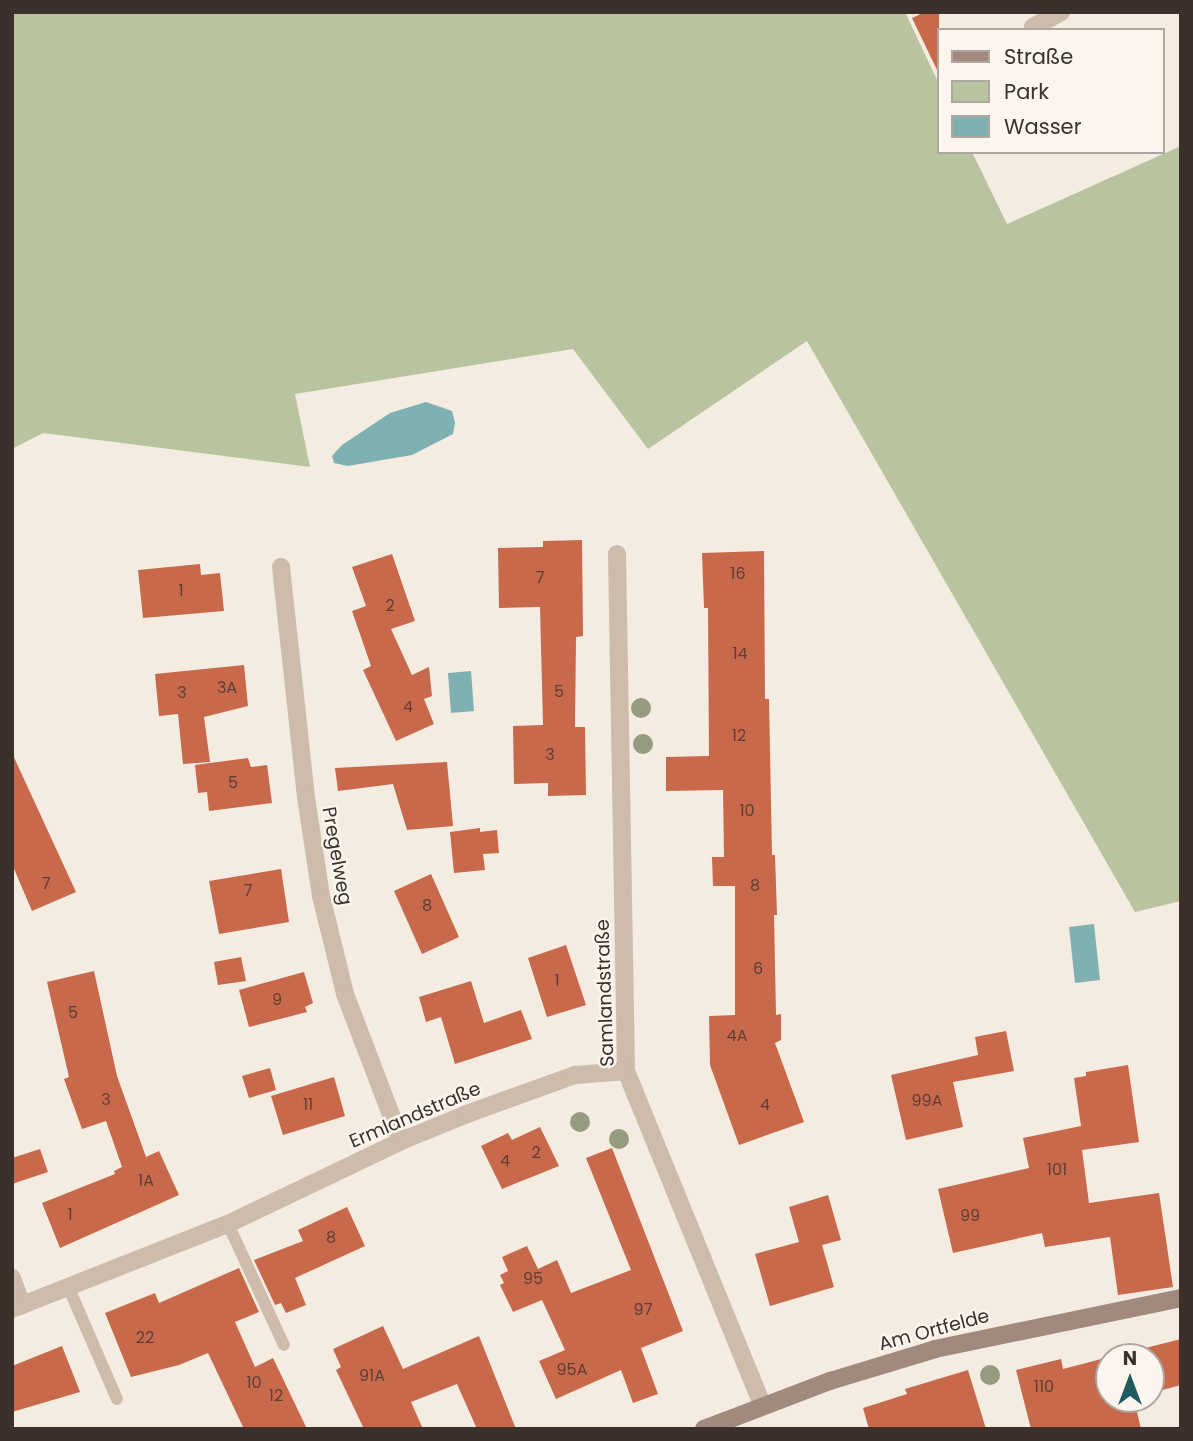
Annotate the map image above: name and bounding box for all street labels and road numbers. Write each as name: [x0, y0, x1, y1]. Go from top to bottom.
street label: Pregelweg: [317, 805, 357, 907]
street label: Samlandstraße: [591, 919, 619, 1067]
street label: Ermlandstraße: [346, 1077, 484, 1153]
street label: Am Ortfelde: [876, 1304, 992, 1356]

